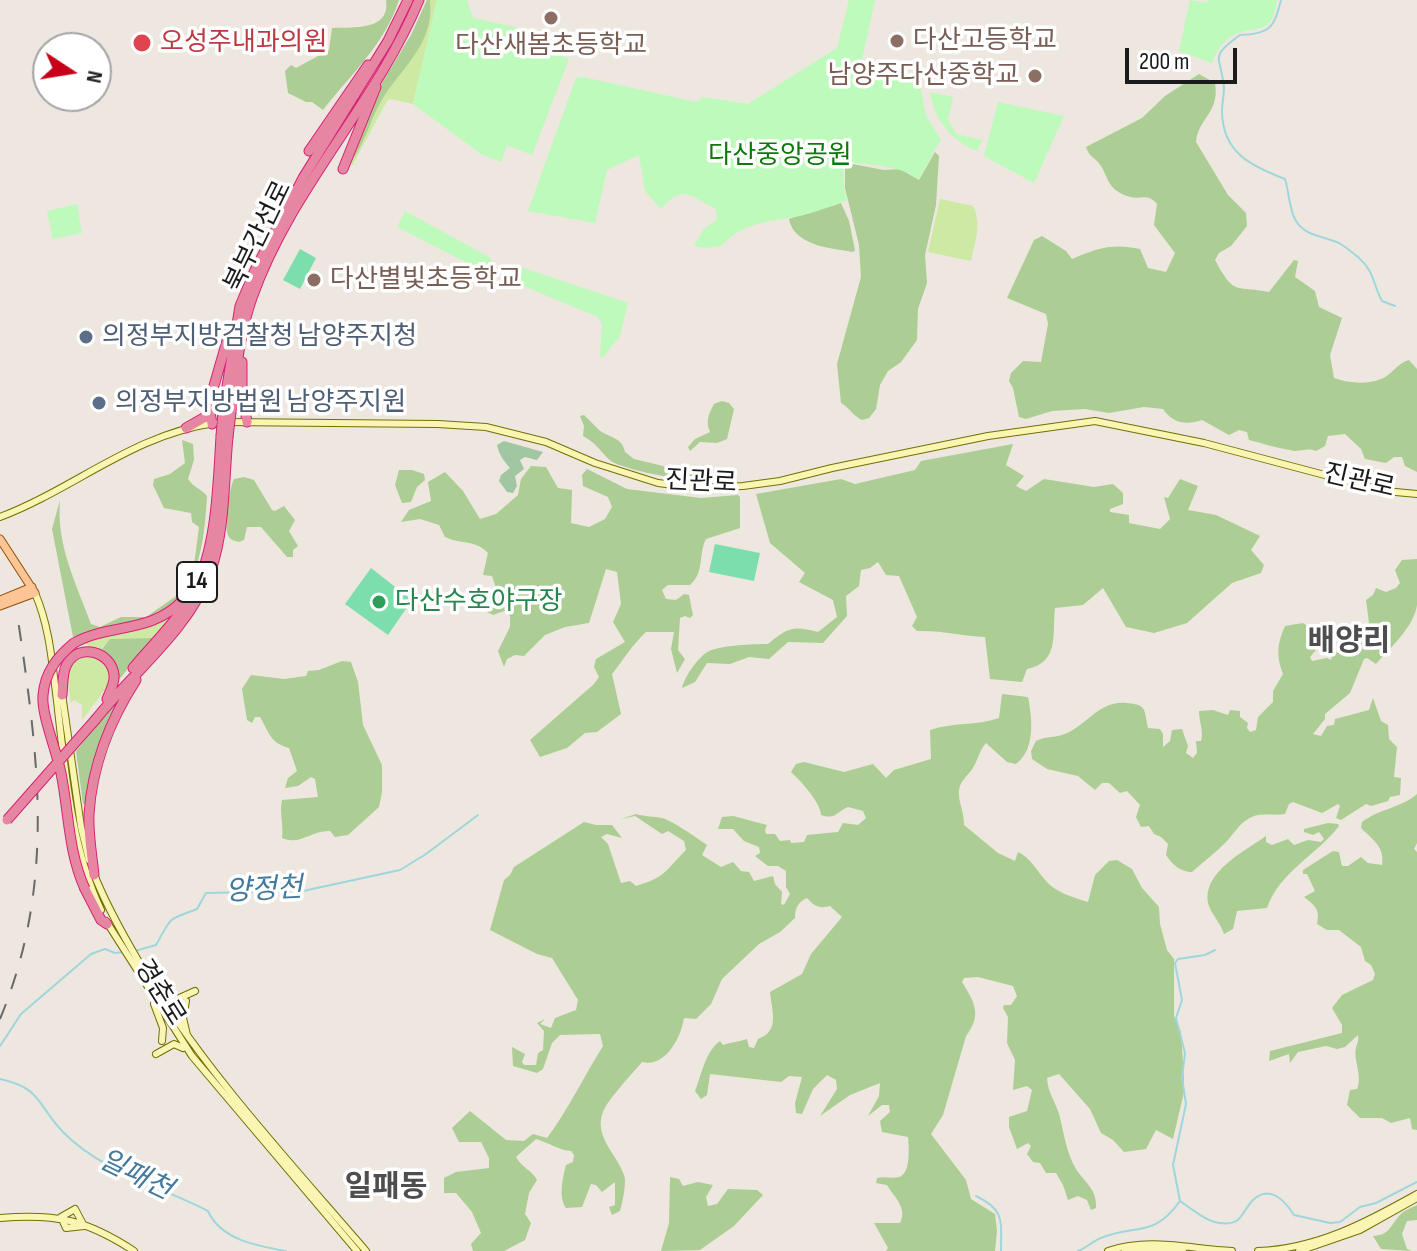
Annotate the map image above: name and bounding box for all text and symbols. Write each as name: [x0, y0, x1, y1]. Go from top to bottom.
marker: 다산새봄초등학교: [542, 9, 560, 27]
place label: 다산고등학교: [913, 25, 1057, 57]
place label: 오성주내과의원: [160, 27, 327, 59]
place label: 다산새봄초등학교: [455, 30, 647, 62]
north arrow: [32, 32, 112, 112]
marker: 오성주내과의원: [131, 32, 153, 54]
marker: 다산고등학교: [888, 32, 906, 50]
scale bar: [1129, 32, 1241, 82]
text: 200 m: [1139, 47, 1190, 76]
place label: 남양주다산중학교: [828, 60, 1019, 92]
marker: 남양주다산중학교: [1026, 67, 1044, 85]
text: N: [80, 68, 108, 85]
park label: 다산중앙공원: [708, 140, 852, 172]
street label: 북부간선로: [219, 176, 299, 298]
place label: 다산별빛초등학교: [330, 264, 521, 296]
marker: 다산별빛초등학교: [305, 271, 323, 289]
place label: 의정부지방검찰청 남양주지청: [102, 321, 417, 353]
marker: 의정부지방검찰청 남양주지청: [77, 328, 95, 346]
place label: 의정부지방법원 남양주지원: [115, 387, 406, 419]
marker: 의정부지방법원 남양주지원: [90, 394, 108, 412]
street label: 진관로: [1321, 459, 1397, 505]
street label: 진관로: [664, 466, 738, 500]
road number: 14: [177, 562, 217, 602]
place label: 다산수호야구장: [395, 586, 562, 618]
marker: 다산수호야구장: [370, 593, 388, 611]
district label: 배양리: [1308, 624, 1390, 660]
water label: 양정천: [225, 872, 303, 910]
street label: 경춘로: [127, 954, 191, 1032]
water label: 일패천: [93, 1144, 177, 1208]
district label: 일패동: [345, 1170, 427, 1206]

